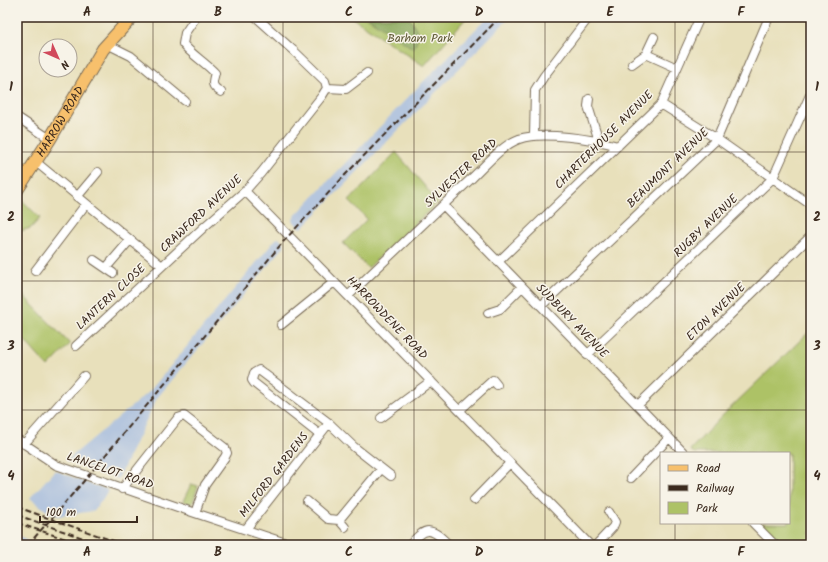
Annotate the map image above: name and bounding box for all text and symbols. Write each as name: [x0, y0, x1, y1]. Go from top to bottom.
text: A: [83, 2, 91, 23]
text: B: [214, 2, 222, 23]
text: C: [345, 2, 353, 23]
text: D: [475, 2, 484, 23]
text: E: [606, 2, 614, 23]
text: F: [737, 2, 745, 23]
park label: Barham Park: [387, 29, 453, 48]
north arrow: [38, 38, 78, 78]
text: N: [56, 56, 73, 73]
text: 1: [9, 77, 13, 98]
text: 1: [815, 77, 819, 98]
street label: HARROW ROAD: [31, 82, 89, 161]
street label: CHARTERHOUSE AVENUE: [550, 85, 659, 194]
street label: BEAUMONT AVENUE: [622, 123, 714, 212]
street label: SYLVESTER ROAD: [420, 134, 502, 212]
street label: CRAWFORD AVENUE: [155, 170, 247, 257]
street label: RUGBY AVENUE: [669, 189, 743, 262]
text: 2: [7, 207, 15, 228]
text: 2: [813, 207, 821, 228]
street label: LANTERN CLOSE: [72, 259, 151, 335]
street label: HARROWDENE ROAD: [342, 272, 432, 364]
street label: ETON AVENUE: [682, 278, 751, 345]
street label: SUDBURY AVENUE: [531, 279, 613, 363]
text: 3: [6, 336, 15, 357]
text: 3: [812, 336, 821, 357]
street label: MILFORD GARDENS: [235, 428, 314, 522]
street label: LANCELOT ROAD: [64, 447, 156, 495]
legend: [660, 452, 790, 524]
text: Road: [696, 459, 721, 478]
text: 4: [7, 466, 15, 487]
text: 4: [813, 466, 821, 487]
text: Railway: [696, 479, 734, 498]
scale bar: [40, 498, 137, 524]
text: Park: [696, 499, 718, 518]
text: 100 m: [46, 503, 77, 522]
text: A: [83, 542, 91, 562]
text: B: [214, 542, 222, 562]
text: C: [345, 542, 353, 562]
text: D: [475, 542, 484, 562]
text: E: [606, 542, 614, 562]
text: F: [737, 542, 745, 562]

